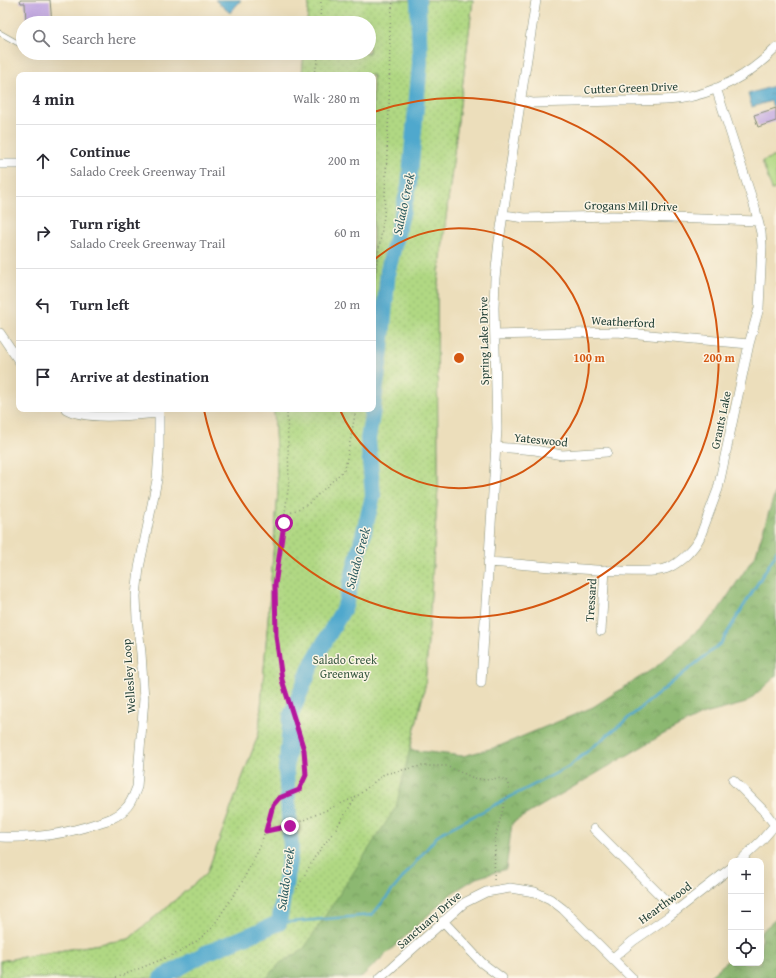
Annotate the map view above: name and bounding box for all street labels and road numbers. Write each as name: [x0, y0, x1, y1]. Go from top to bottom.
street label: Cutter Green Drive: [584, 77, 679, 98]
street label: Grogans Mill Drive: [584, 196, 678, 215]
street label: Spring Lake Drive: [474, 296, 493, 385]
street label: Weatherford: [591, 311, 656, 332]
street label: Grants Lake: [706, 389, 735, 451]
street label: Yateswood: [513, 428, 569, 451]
street label: Tressard: [581, 577, 601, 622]
street label: Wellesley Loop: [117, 638, 140, 714]
street label: Hearthwood: [635, 877, 695, 928]
street label: Sanctuary Drive: [393, 887, 465, 952]

